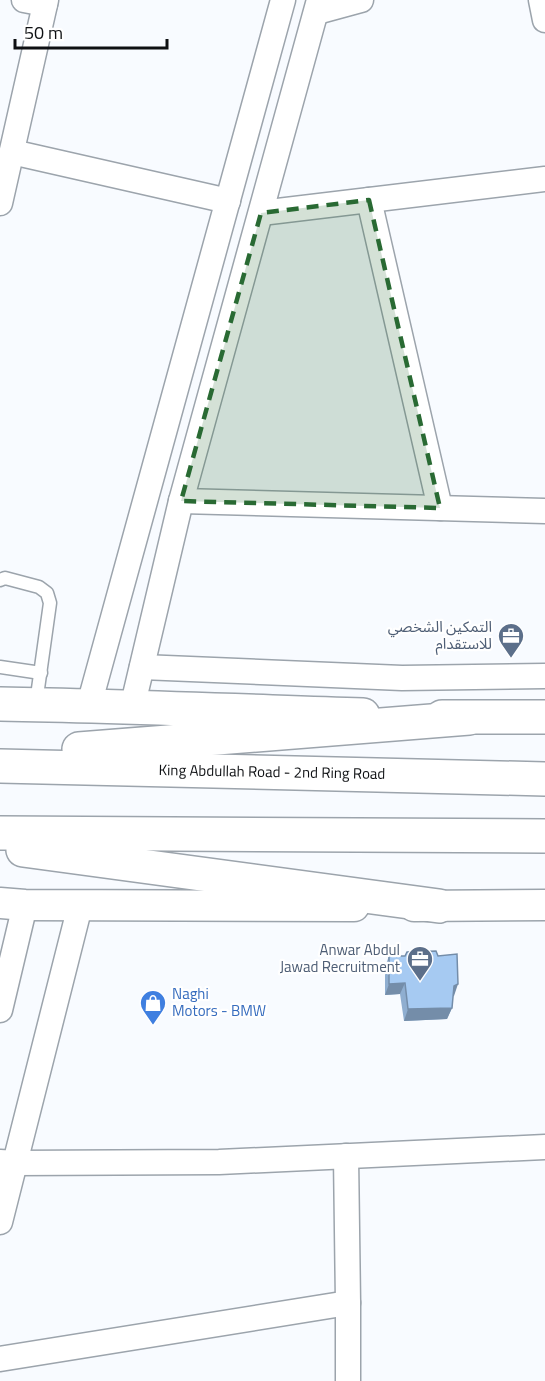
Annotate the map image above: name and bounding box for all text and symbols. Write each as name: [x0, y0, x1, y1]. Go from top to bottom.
scale bar: [15, 12, 166, 50]
text: 50 m: [24, 19, 63, 46]
place label: التمكين الشخصي للاستقدام: [388, 615, 492, 655]
office icon: التمكين الشخصي للاستقدام: [496, 621, 526, 659]
street label: King Abdullah Road - 2nd Ring Road: [158, 758, 386, 785]
place label: Anwar Abdul Jawad Recruitment: [280, 938, 401, 978]
office icon: Anwar Abdul Jawad Recruitment: [405, 944, 435, 982]
place label: Naghi Motors - BMW: [172, 982, 266, 1022]
shop icon: Naghi Motors - BMW: [138, 988, 168, 1026]

